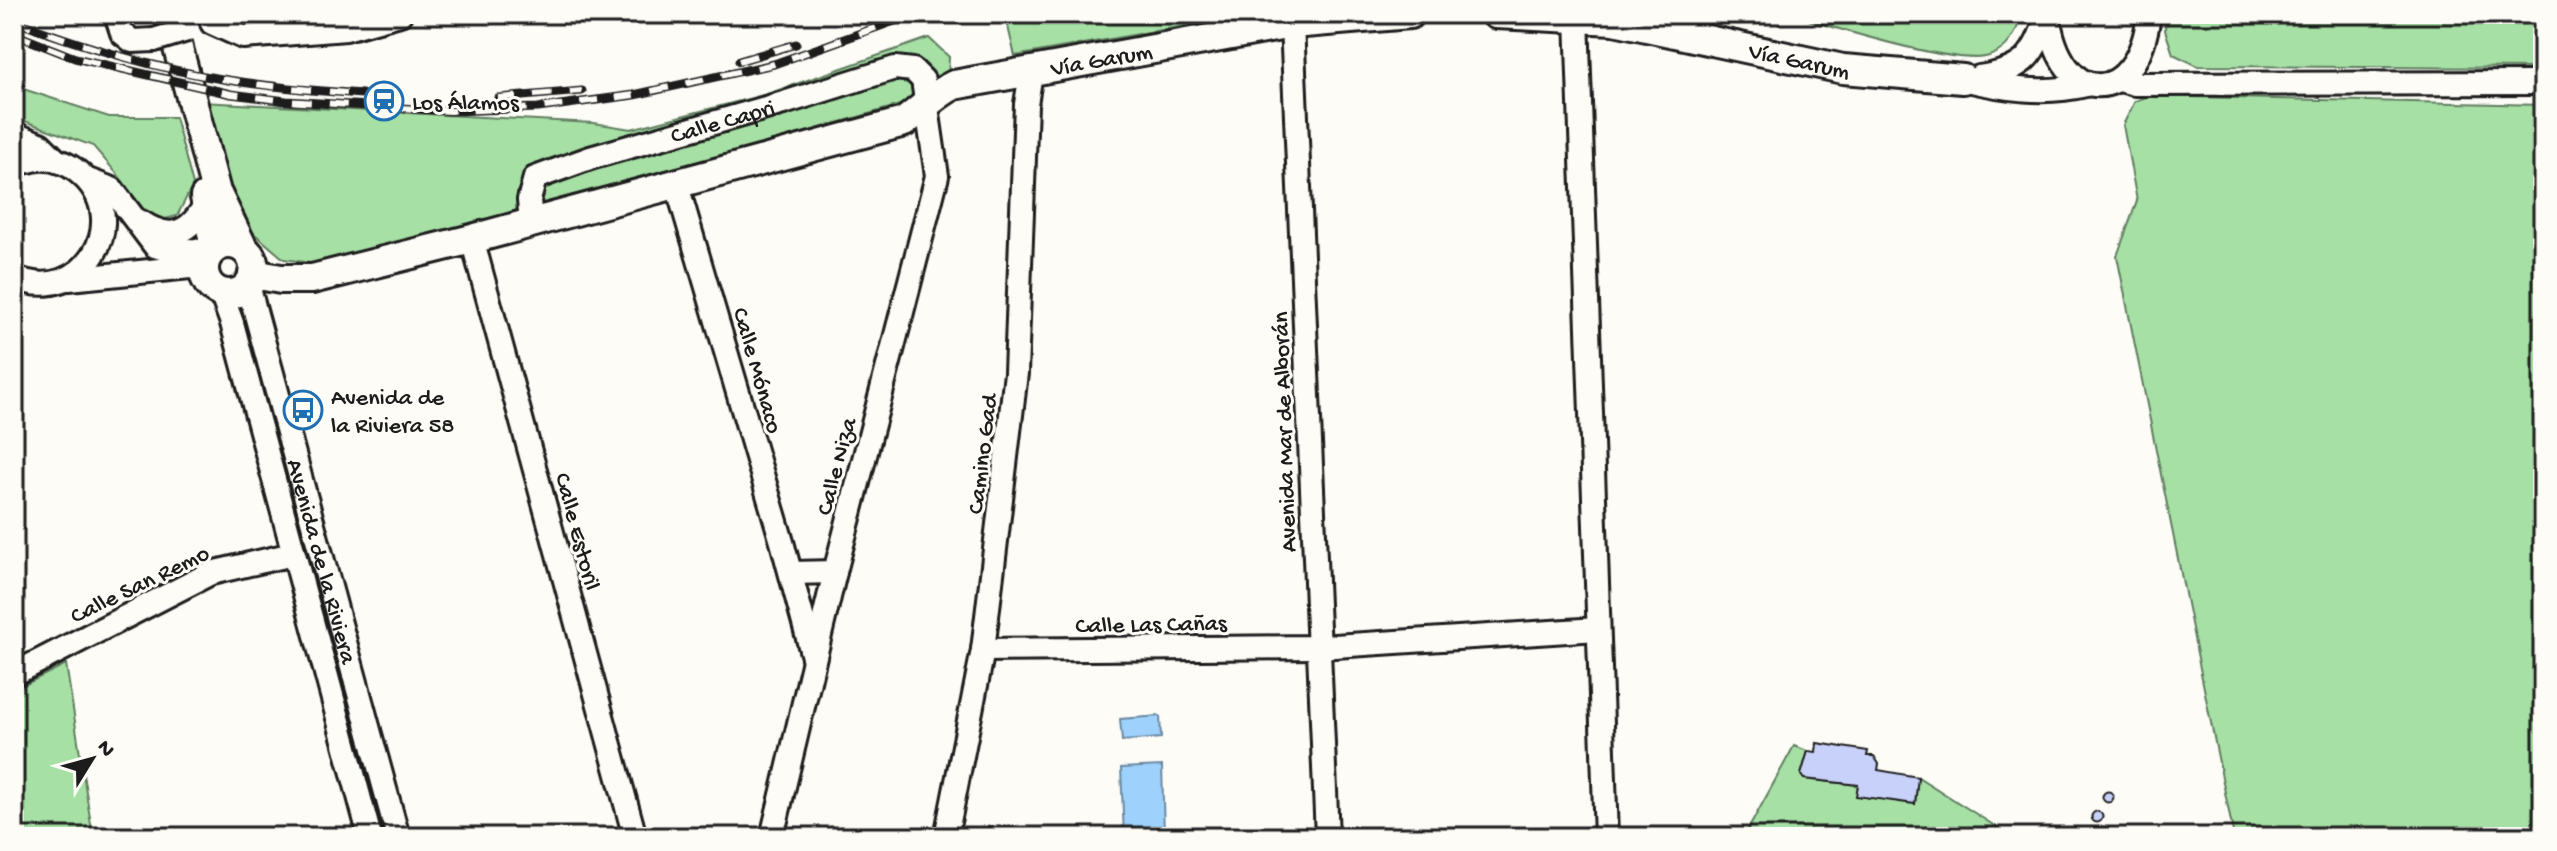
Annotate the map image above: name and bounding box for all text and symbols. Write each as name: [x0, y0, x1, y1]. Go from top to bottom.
street label: Vía Garum: [1048, 38, 1155, 85]
street label: Vía Garum: [1745, 38, 1852, 88]
station icon: Los Álamos: [363, 80, 405, 122]
place label: Los Álamos: [412, 90, 520, 119]
street label: Calle Capri: [668, 95, 779, 152]
street label: Calle Mónaco: [724, 305, 787, 437]
street label: Avenida Mar de Alborán: [1268, 310, 1305, 553]
place label: Avenida de la Riviera 58: [331, 385, 455, 442]
bus stop icon: Avenida de la Riviera 58: [282, 389, 324, 431]
street label: Camino Gad: [963, 391, 1006, 516]
street label: Calle Niza: [811, 414, 865, 519]
street label: Avenida de la Riviera: [278, 456, 361, 668]
street label: Calle Estoril: [546, 470, 605, 594]
street label: Calle San Remo: [66, 540, 215, 632]
street label: Calle Las Cañas: [1075, 611, 1228, 642]
north arrow: [52, 719, 132, 799]
text: N: [90, 736, 119, 763]

